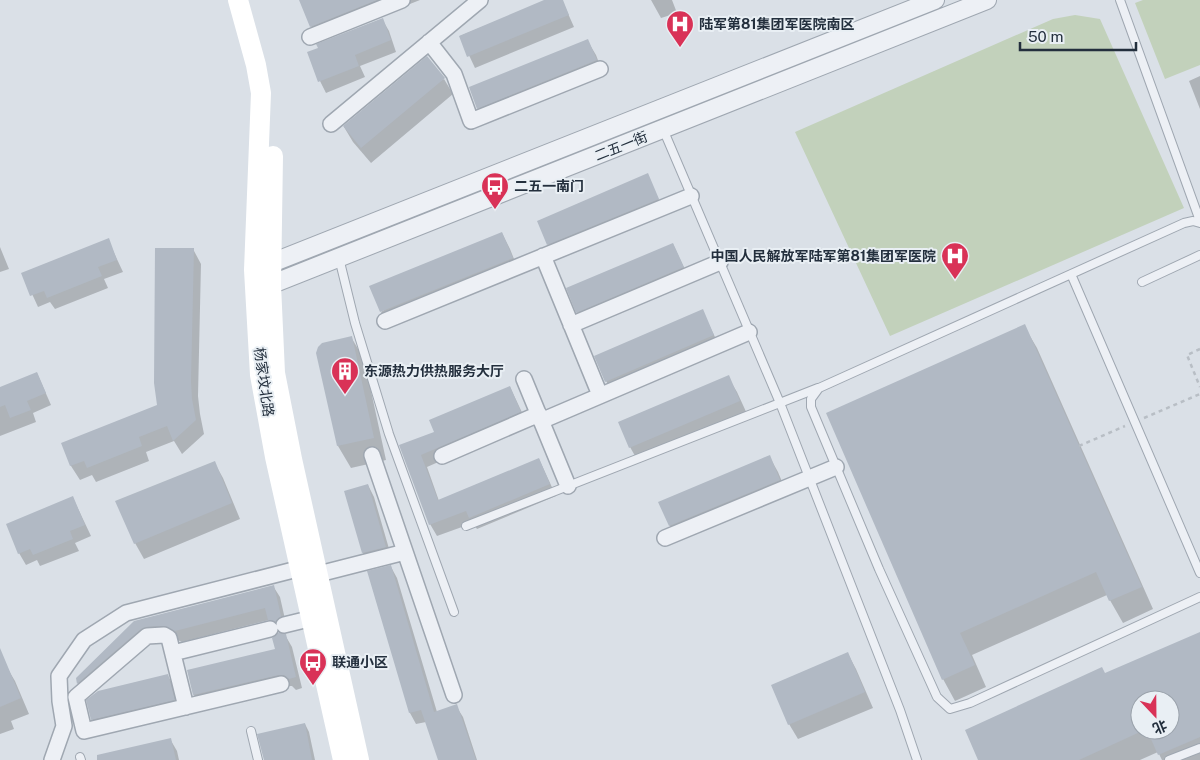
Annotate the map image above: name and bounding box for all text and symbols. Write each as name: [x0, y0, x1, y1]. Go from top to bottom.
hospital icon: 陆军第81集团军医院南区: [665, 9, 695, 48]
place label: 陆军第81集团军医院南区: [699, 16, 854, 32]
scale bar: [1020, 20, 1136, 52]
text: 50 m: [1028, 28, 1063, 45]
street label: 二五一街: [592, 128, 650, 164]
bus stop icon: 二五一南门: [480, 171, 510, 210]
place label: 二五一南门: [514, 178, 584, 194]
hospital icon: 中国人民解放军陆军第81集团军医院: [940, 241, 970, 280]
place label: 中国人民解放军陆军第81集团军医院: [711, 248, 936, 264]
street label: 杨家坟北路: [251, 346, 277, 418]
building icon: 东源热力供热服务大厅: [330, 356, 360, 395]
place label: 东源热力供热服务大厅: [364, 363, 504, 379]
bus stop icon: 联通小区: [298, 647, 328, 686]
place label: 联通小区: [332, 654, 388, 670]
north arrow: [1130, 690, 1180, 740]
text: 北: [1150, 717, 1169, 737]

